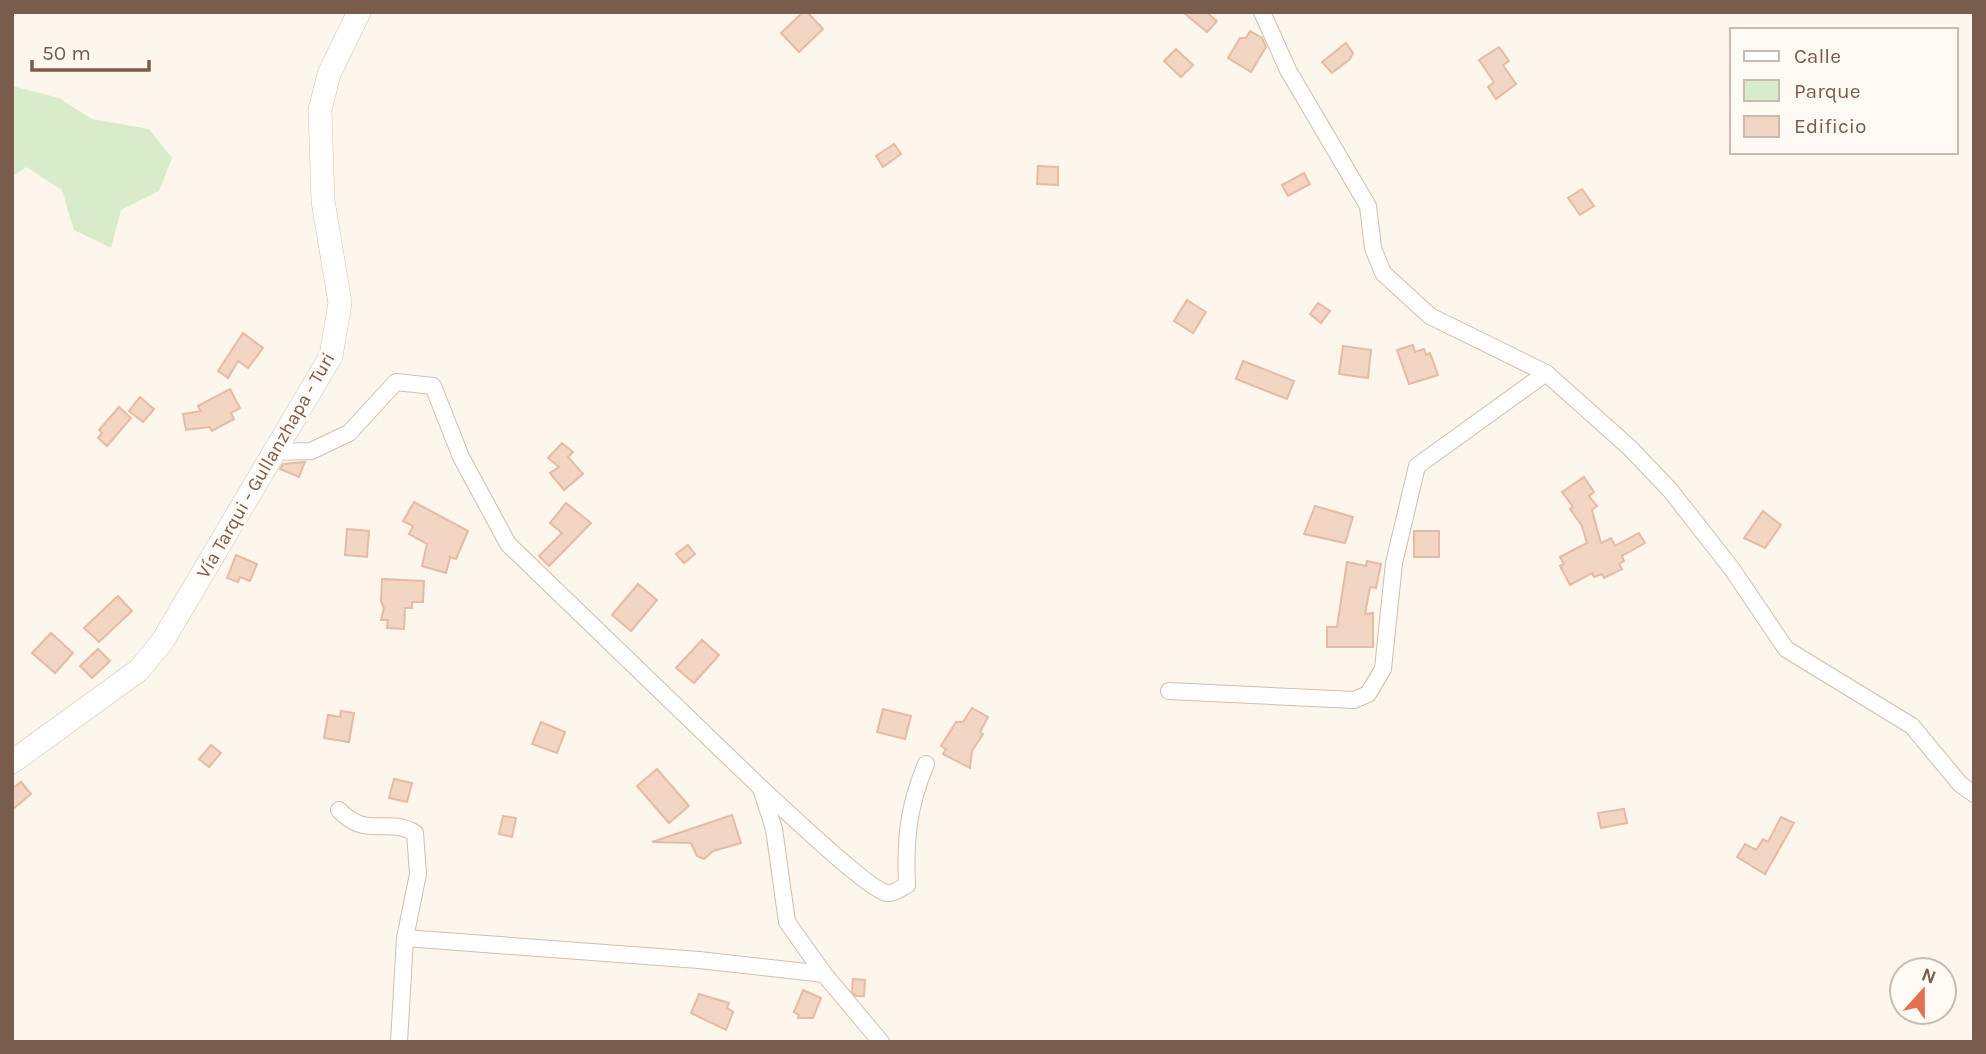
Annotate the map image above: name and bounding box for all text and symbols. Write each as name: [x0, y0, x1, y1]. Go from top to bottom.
scale bar: [32, 28, 149, 72]
legend: [1730, 28, 1958, 154]
text: 50 m: [42, 41, 91, 65]
text: Calle: [1794, 44, 1841, 68]
text: Parque: [1794, 79, 1861, 103]
text: Edificio: [1794, 114, 1867, 138]
street label: Vía Tarqui - Gullanzhapa - Turi: [192, 349, 340, 582]
north arrow: [1888, 956, 1958, 1026]
text: N: [1918, 963, 1939, 989]

